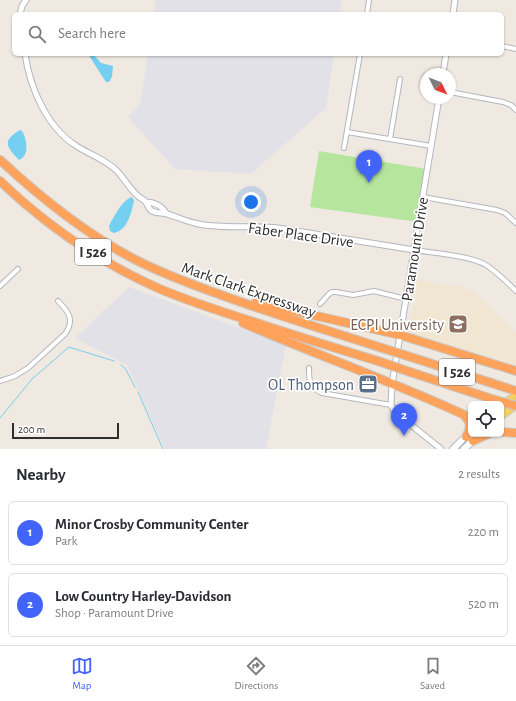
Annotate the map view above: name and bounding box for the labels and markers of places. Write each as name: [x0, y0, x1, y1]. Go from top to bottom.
pin: 1: [356, 150, 382, 183]
school or university icon: ECPI University: [447, 313, 469, 335]
place label: ECPI University: [350, 317, 444, 334]
office icon: OL Thompson: [357, 373, 379, 395]
place label: OL Thompson: [268, 377, 354, 393]
pin: 2: [391, 403, 417, 436]

